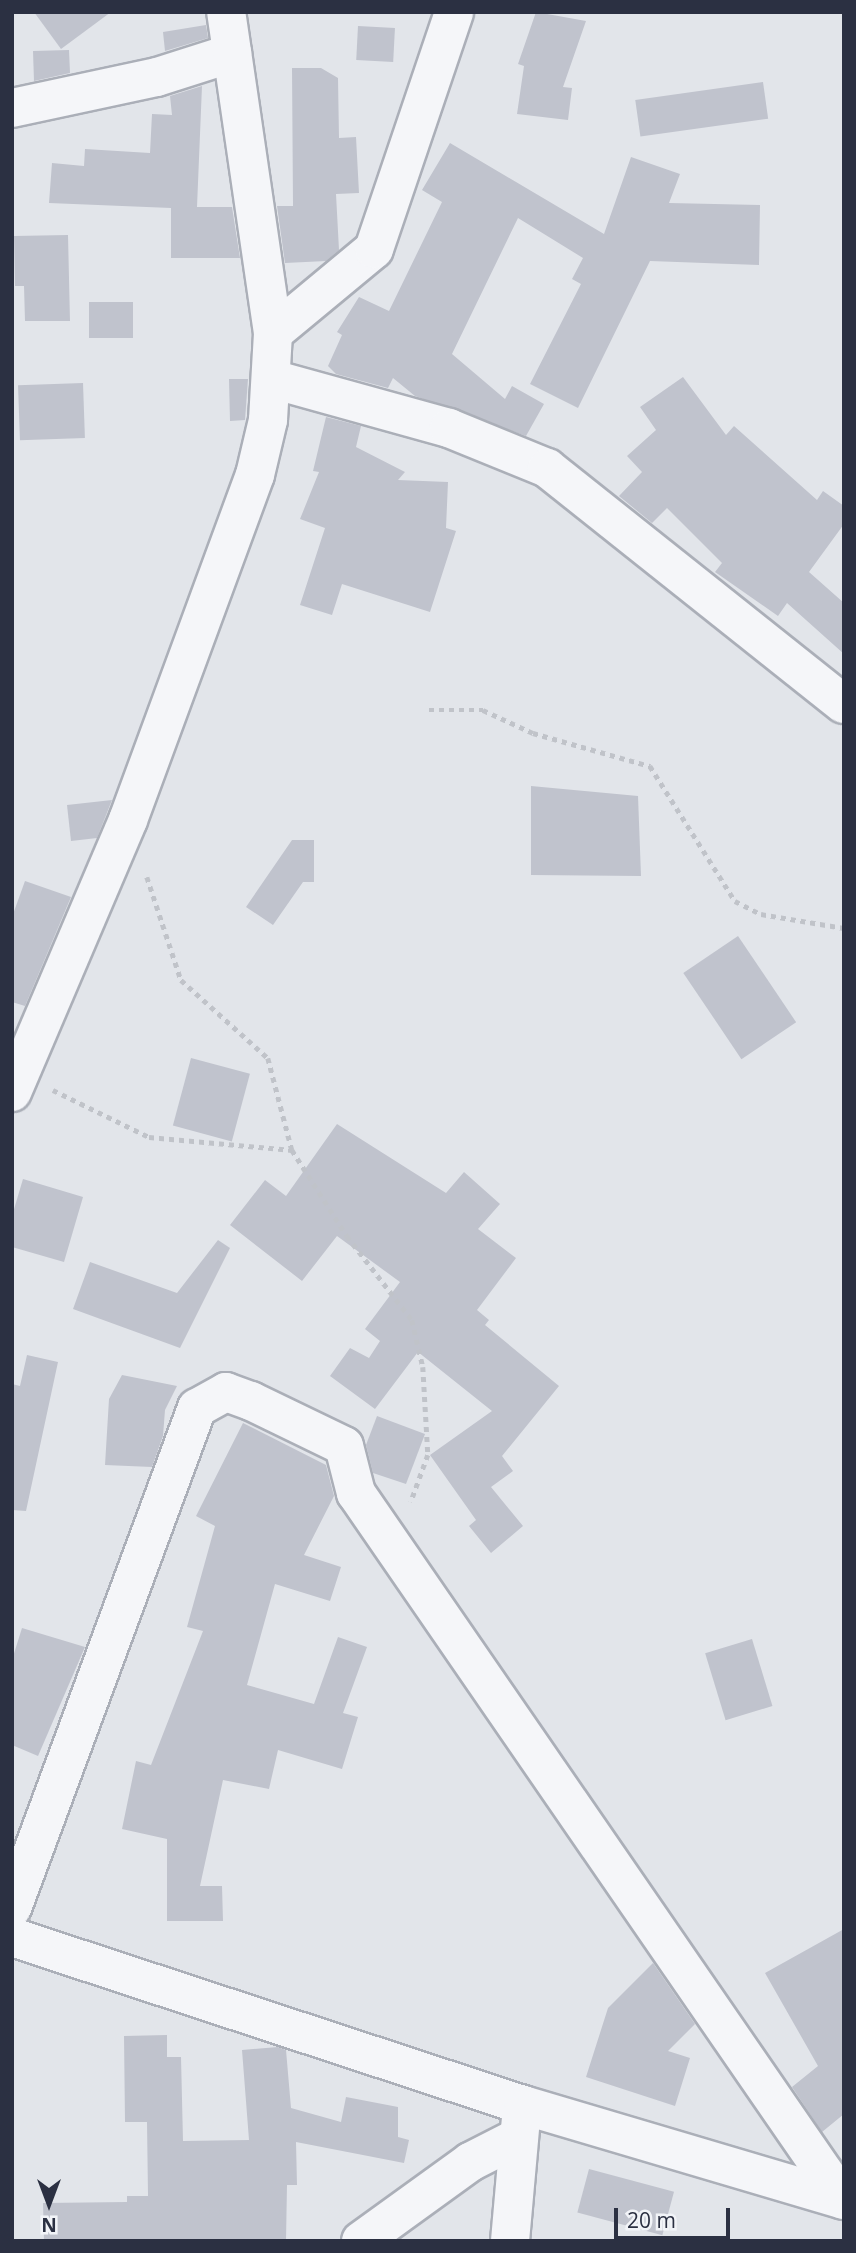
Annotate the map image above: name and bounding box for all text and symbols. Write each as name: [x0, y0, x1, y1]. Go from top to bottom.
north arrow: [14, 2169, 84, 2239]
scale bar: [618, 2194, 734, 2238]
text: 20 m: [627, 2206, 676, 2234]
text: N: [41, 2212, 57, 2238]

